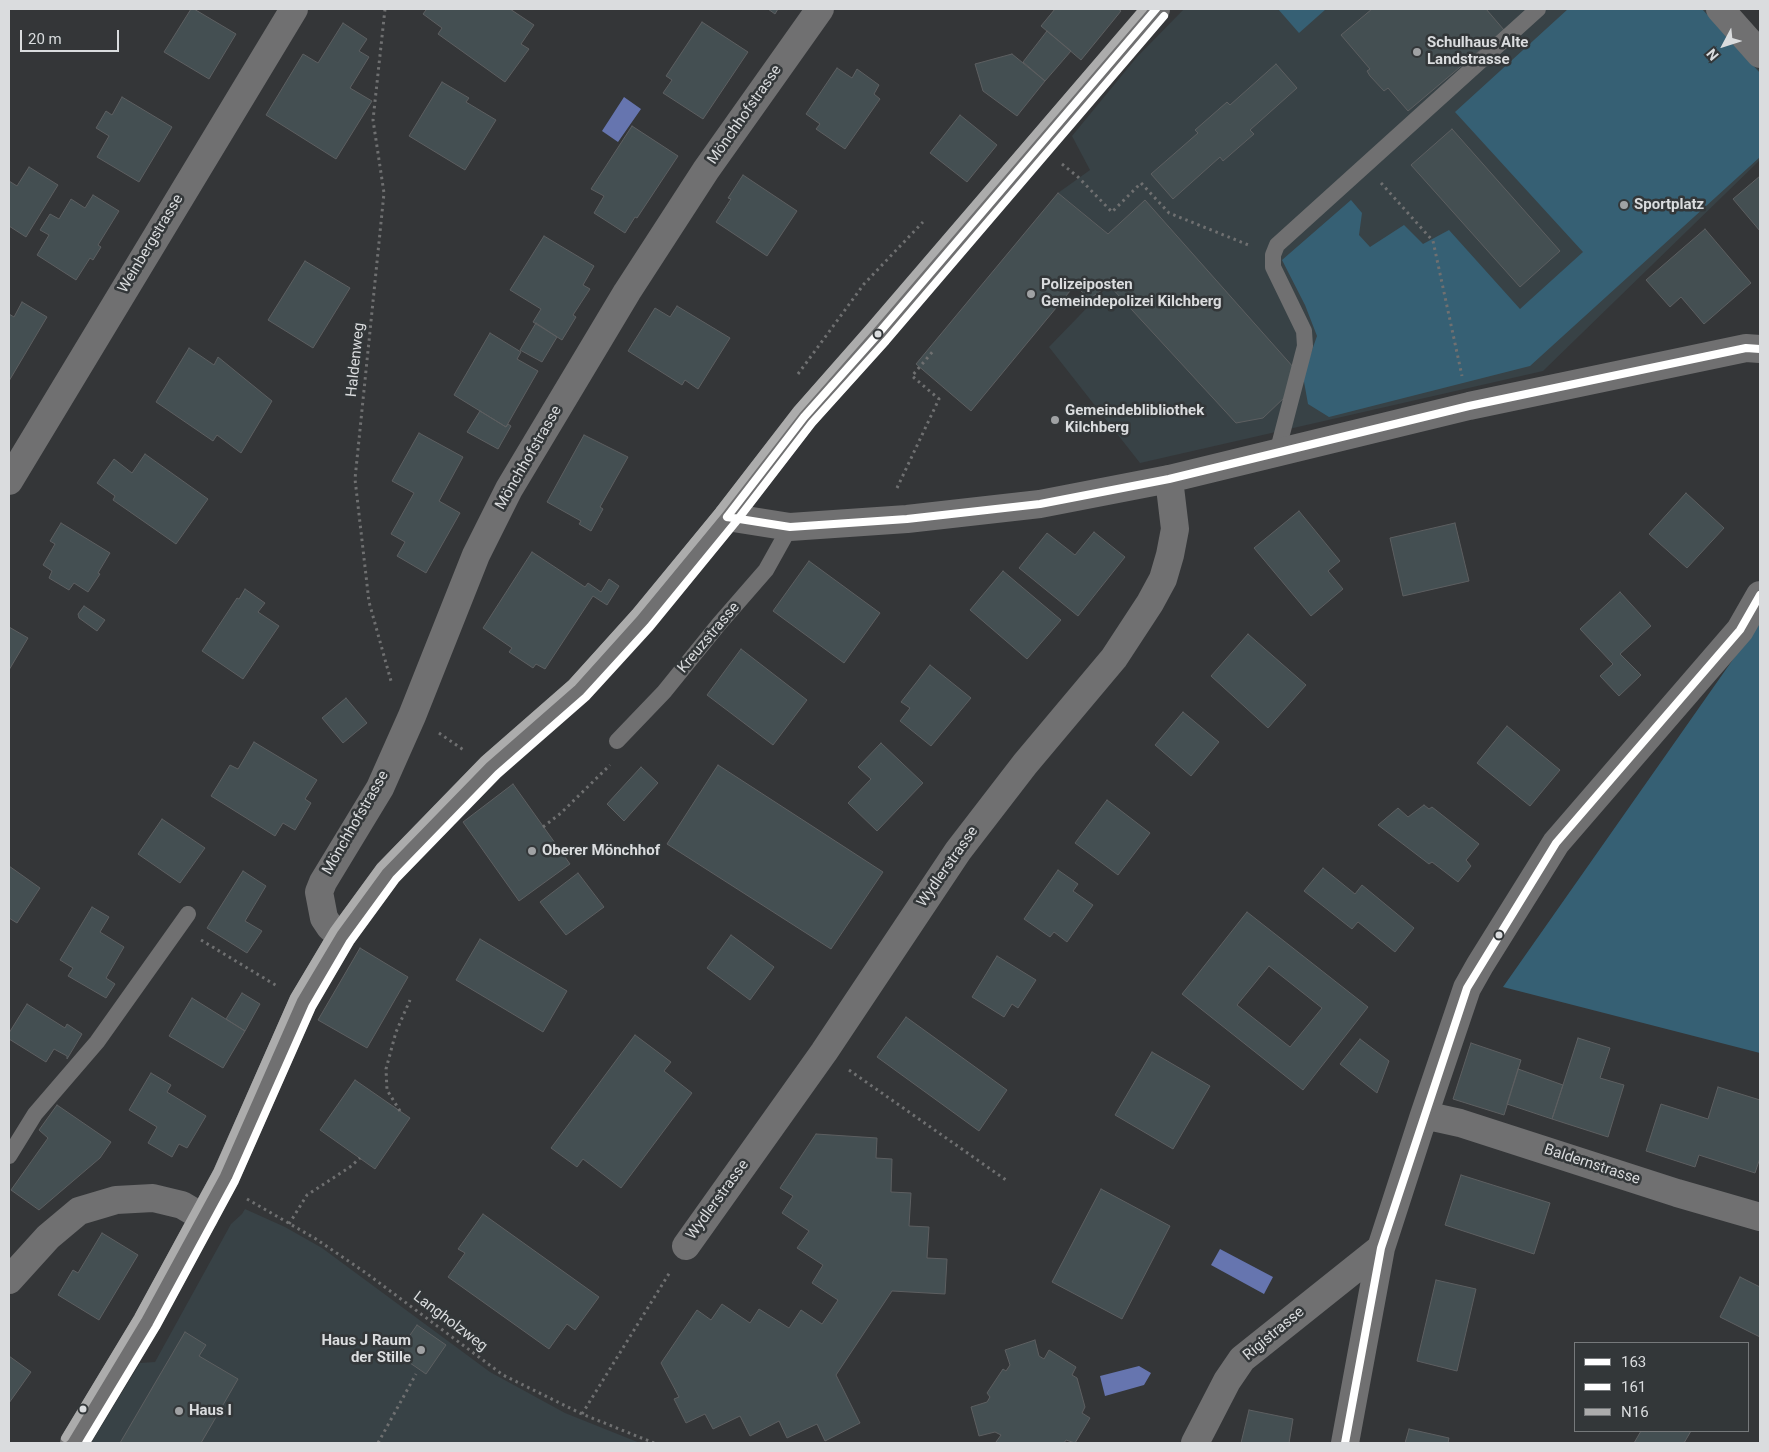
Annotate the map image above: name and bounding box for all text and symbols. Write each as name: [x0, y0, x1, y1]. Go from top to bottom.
scale bar: [22, 20, 121, 52]
north arrow: [1699, 20, 1749, 70]
text: 20 m: [28, 30, 62, 48]
place label: Schulhaus Alte Landstrasse: [1427, 34, 1528, 69]
marker: Schulhaus Alte Landstrasse: [1411, 46, 1423, 58]
text: N: [1703, 46, 1722, 64]
street label: Mönchhofstrasse: [704, 62, 786, 168]
street label: Weinbergstrasse: [115, 191, 187, 297]
place label: Sportplatz: [1634, 196, 1704, 214]
marker: Sportplatz: [1618, 199, 1630, 211]
place label: Polizeiposten Gemeindepolizei Kilchberg: [1041, 276, 1222, 311]
marker: Polizeiposten Gemeindepolizei Kilchberg: [1025, 288, 1037, 300]
street label: Haldenweg: [343, 322, 369, 398]
unlabelled marker: [873, 329, 883, 339]
place label: Gemeindeblibliothek Kilchberg: [1065, 402, 1204, 437]
street label: Mönchhofstrasse: [492, 403, 566, 513]
marker: Gemeindeblibliothek Kilchberg: [1049, 414, 1061, 426]
street label: Kreuzstrasse: [674, 599, 744, 677]
street label: Mönchhofstrasse: [319, 768, 393, 878]
street label: Wydlerstrasse: [914, 823, 982, 911]
place label: Oberer Mönchhof: [542, 842, 660, 860]
marker: Oberer Mönchhof: [526, 845, 538, 857]
unlabelled marker: [1494, 930, 1504, 940]
street label: Baldernstrasse: [1542, 1141, 1642, 1189]
street label: Wydlerstrasse: [683, 1156, 753, 1244]
street label: Langholzweg: [409, 1288, 491, 1356]
street label: Rigistrasse: [1240, 1303, 1308, 1365]
place label: Haus J Raum der Stille: [321, 1332, 411, 1367]
legend: [1574, 1342, 1749, 1432]
marker: Haus J Raum der Stille: [415, 1344, 427, 1356]
text: 163: [1621, 1353, 1646, 1371]
text: 161: [1621, 1378, 1646, 1396]
place label: Haus I: [189, 1402, 232, 1420]
text: N16: [1621, 1403, 1649, 1421]
unlabelled marker: [78, 1404, 88, 1414]
marker: Haus I: [173, 1405, 185, 1417]

